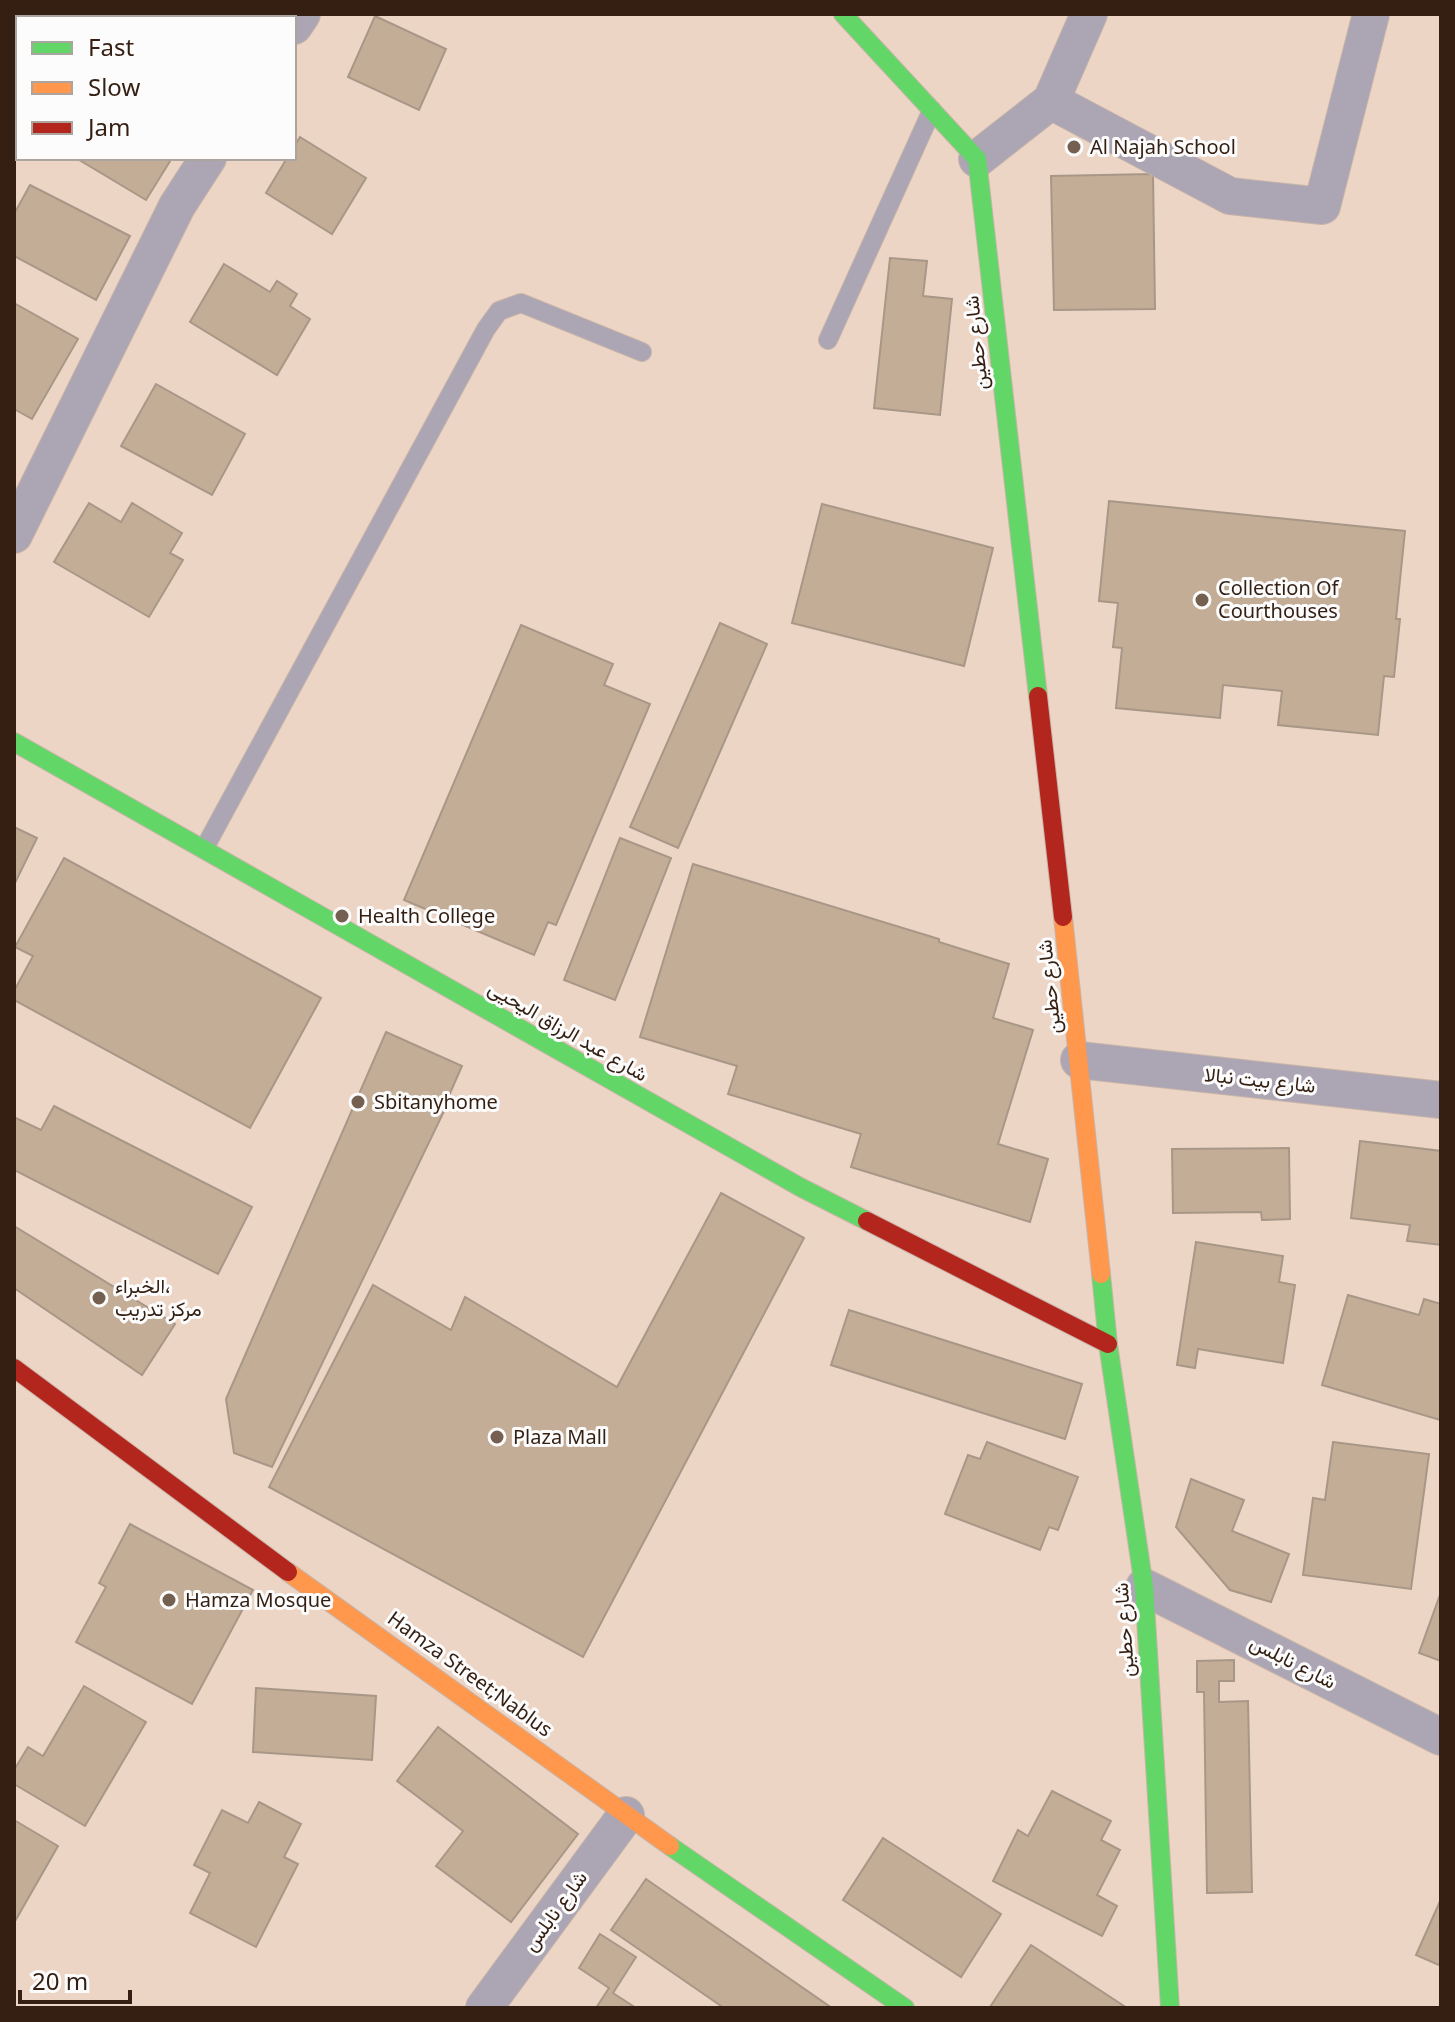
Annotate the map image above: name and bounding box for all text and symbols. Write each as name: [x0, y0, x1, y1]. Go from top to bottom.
legend: [16, 16, 296, 160]
text: Fast: [88, 30, 134, 63]
text: Slow: [88, 70, 140, 103]
text: Jam: [86, 110, 130, 143]
place label: Al Najah School: [1090, 133, 1236, 160]
marker: Al Najah School: [1065, 138, 1083, 156]
street label: شارع حطين: [957, 294, 995, 392]
place label: Collection Of Courthouses: [1218, 574, 1340, 624]
marker: Collection Of Courthouses: [1193, 591, 1211, 609]
place label: Health College: [358, 902, 495, 929]
marker: Health College: [333, 907, 351, 925]
street label: شارع حطين: [1030, 938, 1068, 1036]
street label: شارع عبد الرزاق اليحيى: [483, 974, 653, 1088]
street label: شارع بيت نبالا: [1203, 1060, 1317, 1100]
place label: Sbitanyhome: [374, 1088, 498, 1115]
marker: Sbitanyhome: [349, 1093, 367, 1111]
place label: الخبراء، مركز تدريب: [115, 1272, 202, 1322]
marker: الخبراء، مركز تدريب: [90, 1289, 108, 1307]
place label: Plaza Mall: [513, 1423, 607, 1450]
marker: Plaza Mall: [488, 1428, 506, 1446]
street label: شارع حطين: [1107, 1582, 1141, 1678]
place label: Hamza Mosque: [185, 1586, 331, 1613]
marker: Hamza Mosque: [160, 1591, 178, 1609]
street label: Hamza Street;Nablus: [382, 1605, 558, 1743]
street label: شارع نابلس: [1245, 1628, 1341, 1696]
street label: شارع نابلس: [516, 1865, 594, 1957]
scale bar: [20, 1954, 130, 2004]
text: 20 m: [32, 1964, 88, 1997]

